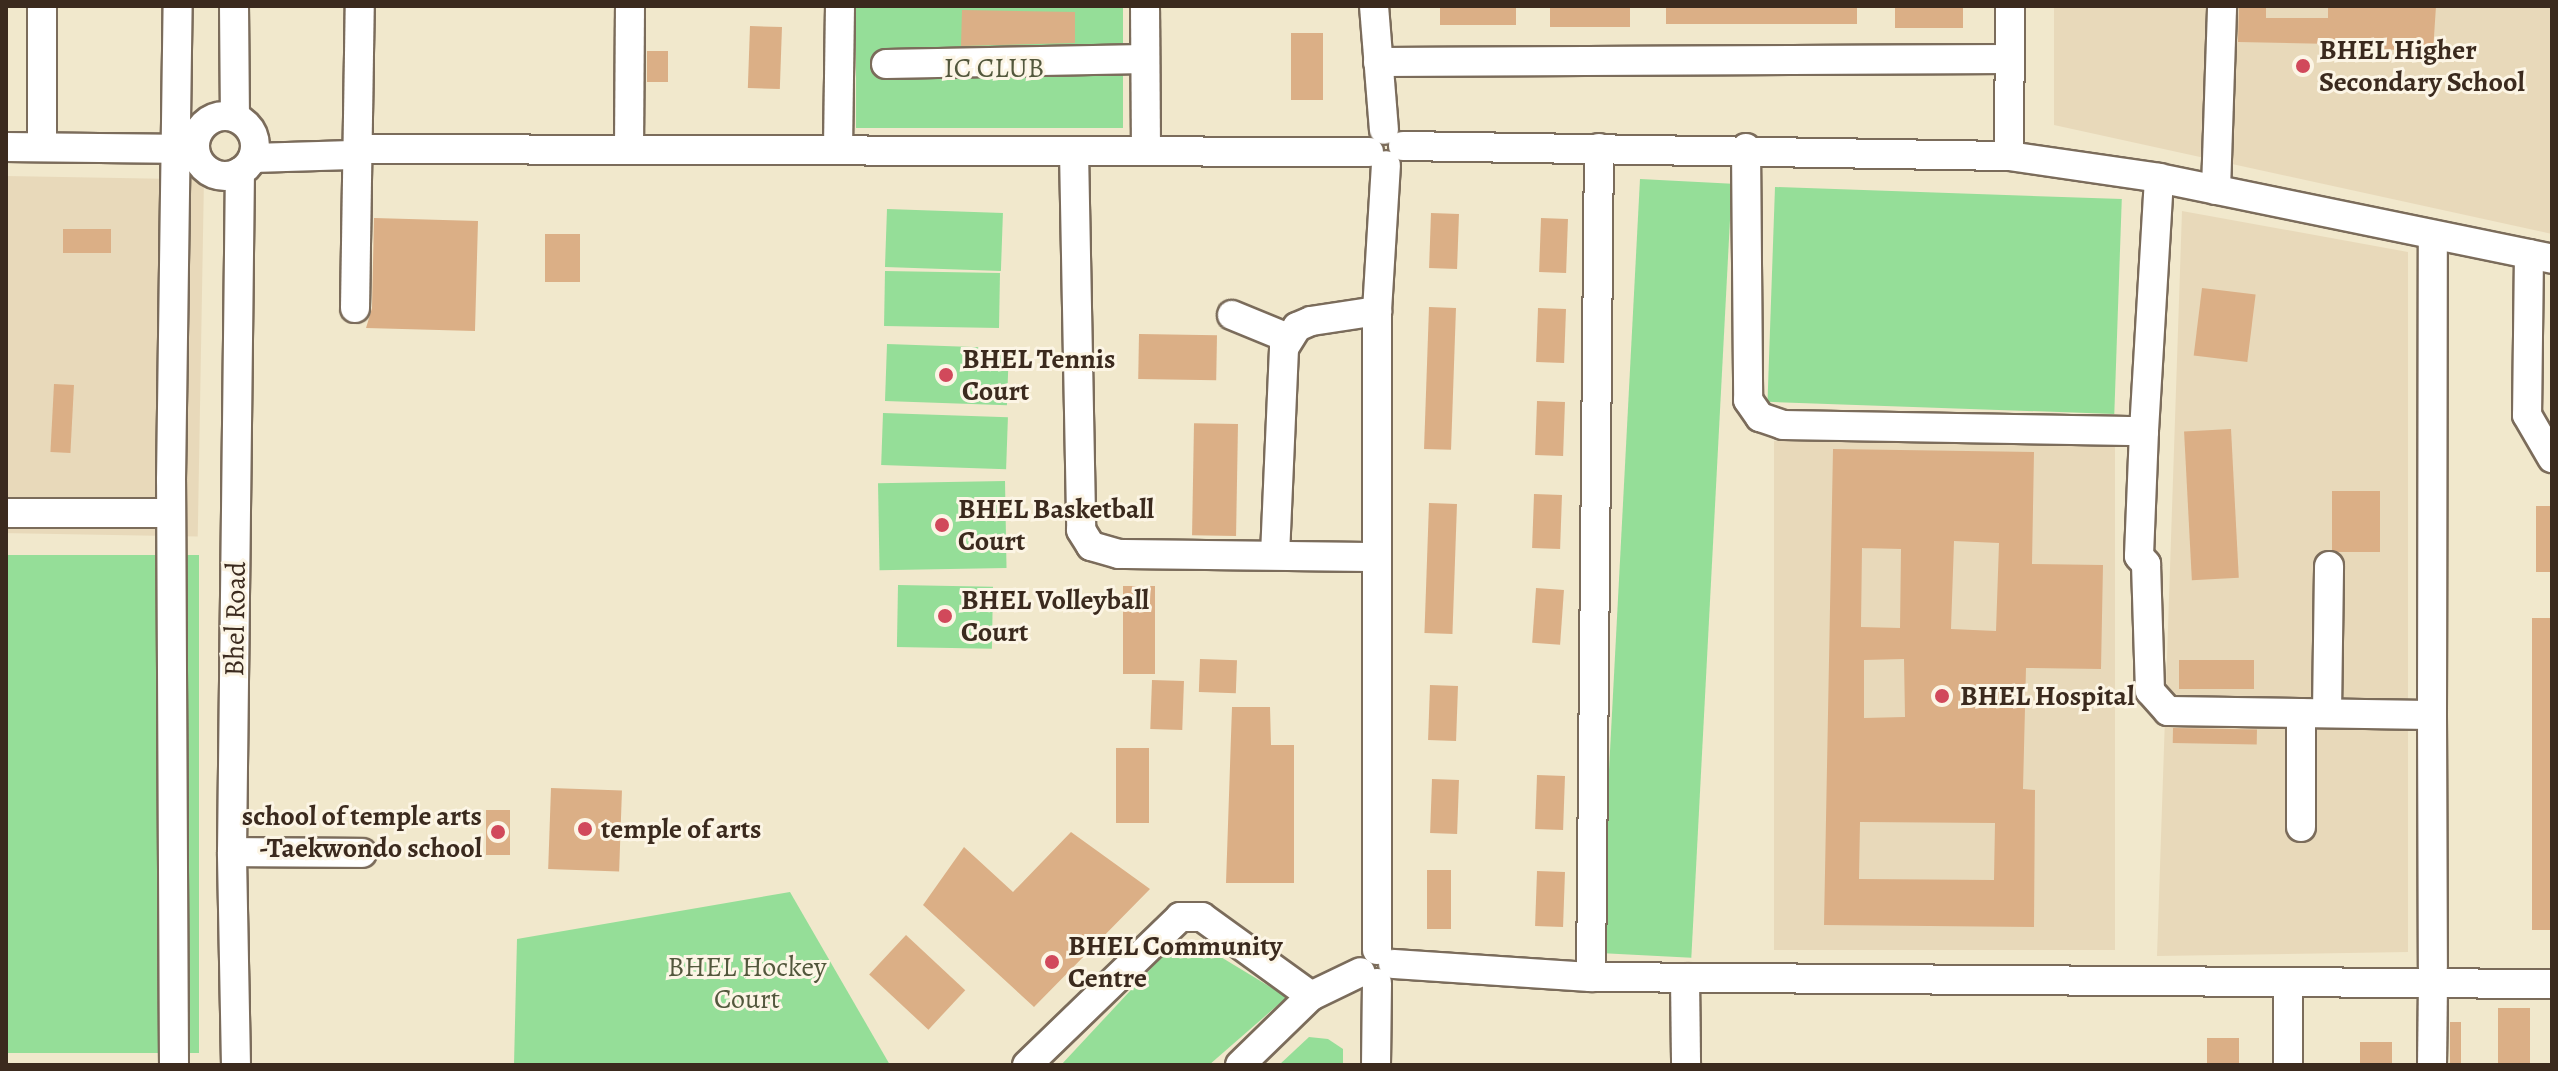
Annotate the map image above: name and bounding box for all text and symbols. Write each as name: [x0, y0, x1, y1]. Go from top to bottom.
place label: BHEL Higher Secondary School: [2319, 33, 2525, 99]
park label: IC CLUB: [944, 51, 1044, 85]
marker: BHEL Higher Secondary School: [2294, 57, 2312, 75]
place label: BHEL Tennis Court: [962, 342, 1115, 408]
marker: BHEL Tennis Court: [937, 366, 955, 384]
place label: BHEL Basketball Court: [958, 492, 1154, 558]
marker: BHEL Basketball Court: [933, 516, 951, 534]
street label: Bhel Road: [217, 561, 253, 677]
place label: BHEL Volleyball Court: [961, 583, 1149, 649]
marker: BHEL Volleyball Court: [936, 607, 954, 625]
place label: BHEL Hospital: [1960, 679, 2134, 713]
marker: BHEL Hospital: [1931, 685, 1953, 707]
place label: school of temple arts -Taekwondo school: [242, 799, 482, 865]
place label: temple of arts: [601, 812, 762, 846]
marker: temple of arts: [576, 820, 594, 838]
marker: school of temple arts -Taekwondo school: [489, 823, 507, 841]
place label: BHEL Community Centre: [1068, 929, 1283, 995]
park label: BHEL Hockey Court: [668, 950, 826, 1016]
marker: BHEL Community Centre: [1043, 953, 1061, 971]

